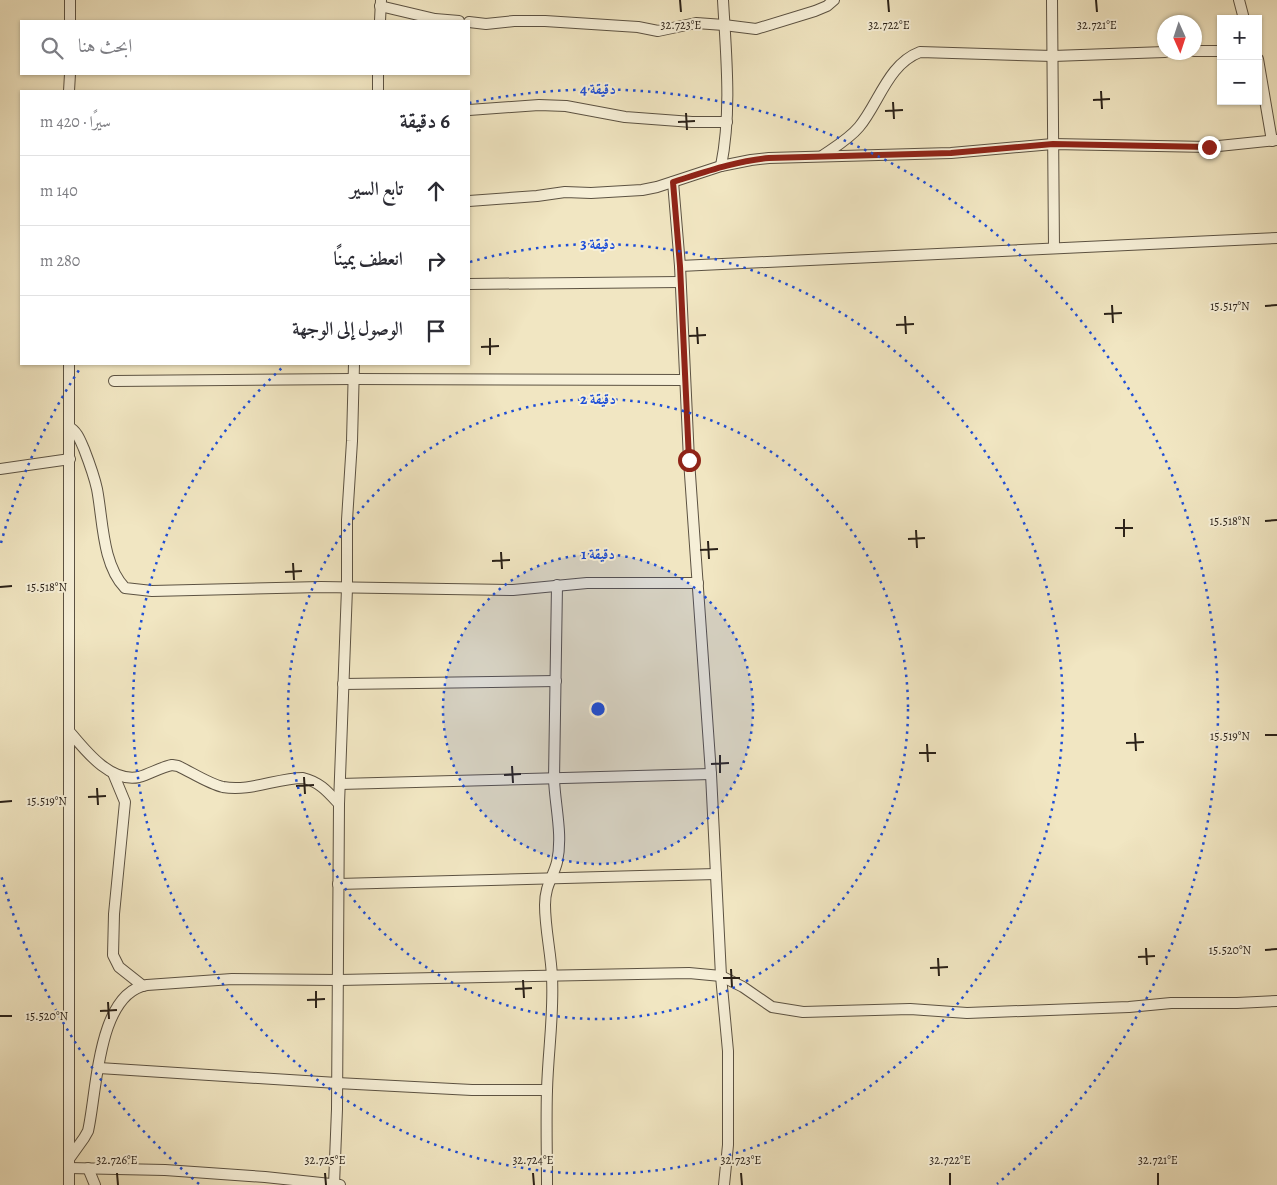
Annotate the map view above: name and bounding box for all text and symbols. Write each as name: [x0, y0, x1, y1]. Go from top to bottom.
north arrow: [1157, 15, 1202, 60]
map controls: [1217, 15, 1262, 105]
button: +: [1217, 15, 1262, 60]
text: 32.723°E: [661, 17, 701, 33]
text: 32.722°E: [868, 17, 910, 33]
text: 32.721°E: [1077, 17, 1117, 33]
search box: [20, 20, 470, 75]
text: ابحث هنا: [78, 33, 132, 59]
icon: search: [38, 34, 66, 62]
button: −: [1217, 60, 1262, 105]
text: 4 دقيقة: [580, 79, 616, 99]
text: 6 دقيقة: [400, 107, 450, 135]
text: سيرًا · 420 m: [40, 111, 111, 133]
route end: [1198, 136, 1221, 159]
text: تابع السير: [350, 176, 403, 202]
icon: ahead: [422, 177, 450, 205]
text: 140 m: [40, 180, 78, 202]
text: 3 دقيقة: [580, 234, 616, 254]
text: انعطف يمينًا: [333, 246, 403, 272]
icon: right: [422, 247, 450, 275]
text: 280 m: [40, 250, 80, 272]
text: 15.517°N: [1210, 298, 1250, 314]
text: الوصول إلى الوجهة: [292, 316, 403, 342]
icon: arrive: [422, 317, 450, 345]
text: 2 دقيقة: [580, 389, 616, 409]
route start: [678, 449, 701, 472]
text: 15.518°N: [1210, 513, 1250, 529]
text: 1 دقيقة: [581, 544, 615, 564]
text: 15.518°N: [27, 579, 67, 595]
centre of rings: [589, 700, 607, 718]
text: 15.519°N: [1210, 728, 1250, 744]
text: 15.519°N: [27, 793, 67, 809]
text: 15.520°N: [1209, 942, 1252, 958]
text: 15.520°N: [26, 1008, 69, 1024]
text: 32.726°E: [96, 1152, 138, 1168]
text: 32.725°E: [305, 1152, 345, 1168]
text: 32.724°E: [512, 1152, 554, 1168]
text: 32.723°E: [721, 1152, 761, 1168]
text: 32.722°E: [929, 1152, 971, 1168]
text: 32.721°E: [1138, 1152, 1178, 1168]

